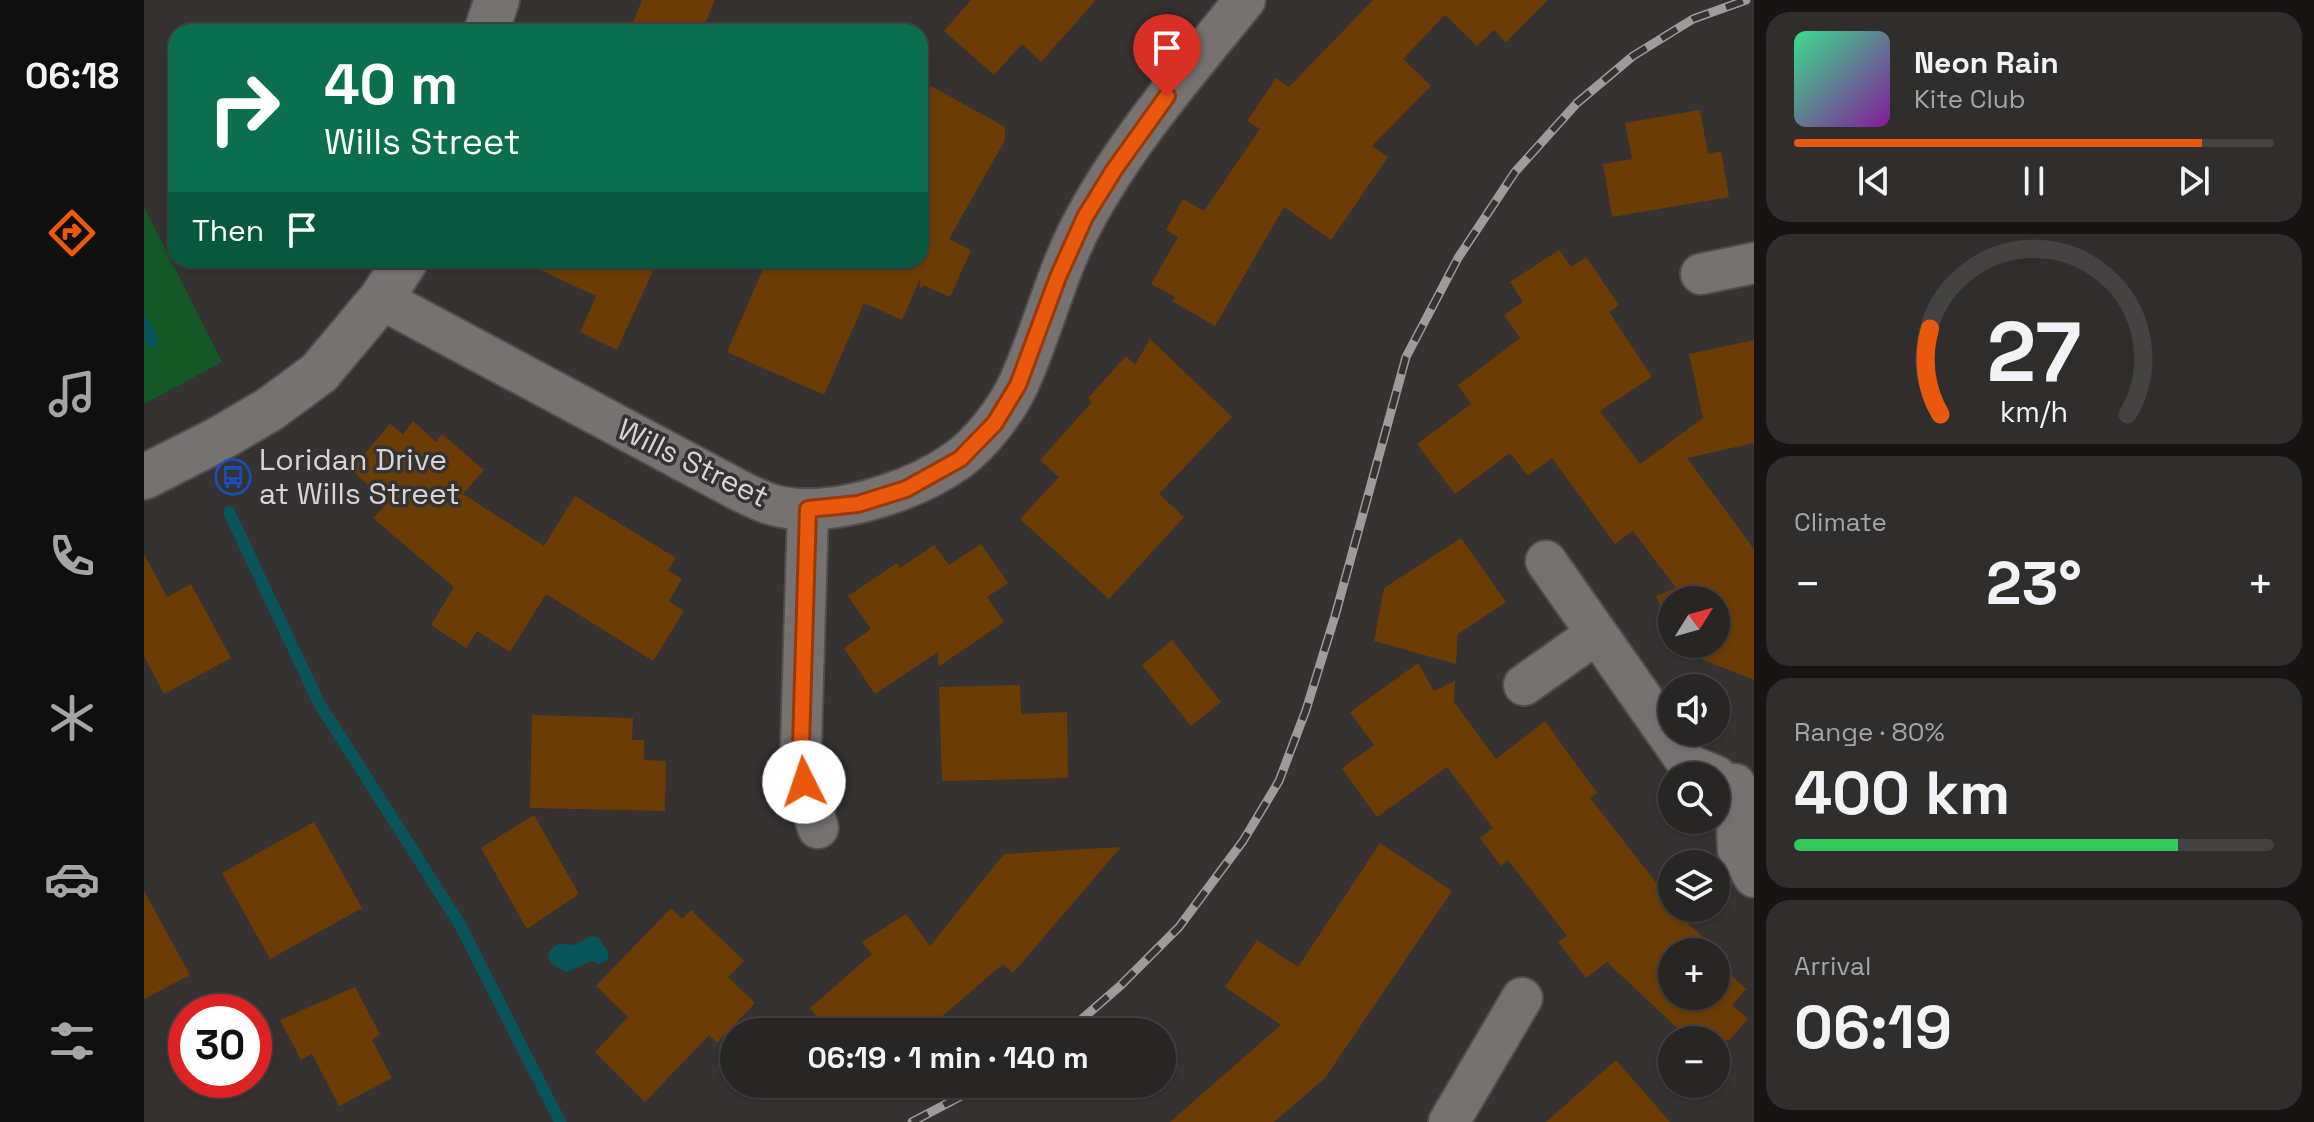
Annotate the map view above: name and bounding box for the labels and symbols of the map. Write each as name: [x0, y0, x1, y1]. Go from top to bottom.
pin: [1133, 14.0, 1201, 96]
street label: Wills Street: [611, 409, 775, 516]
place label: Loridan Drive at Wills Street: [259, 440, 460, 513]
bus stop icon: Loridan Drive at Wills Street: [214, 458, 252, 496]
north arrow: [1658, 586, 1730, 658]
position arrow: [762, 740, 846, 824]
speed limit sign: 30: [168, 994, 272, 1098]

